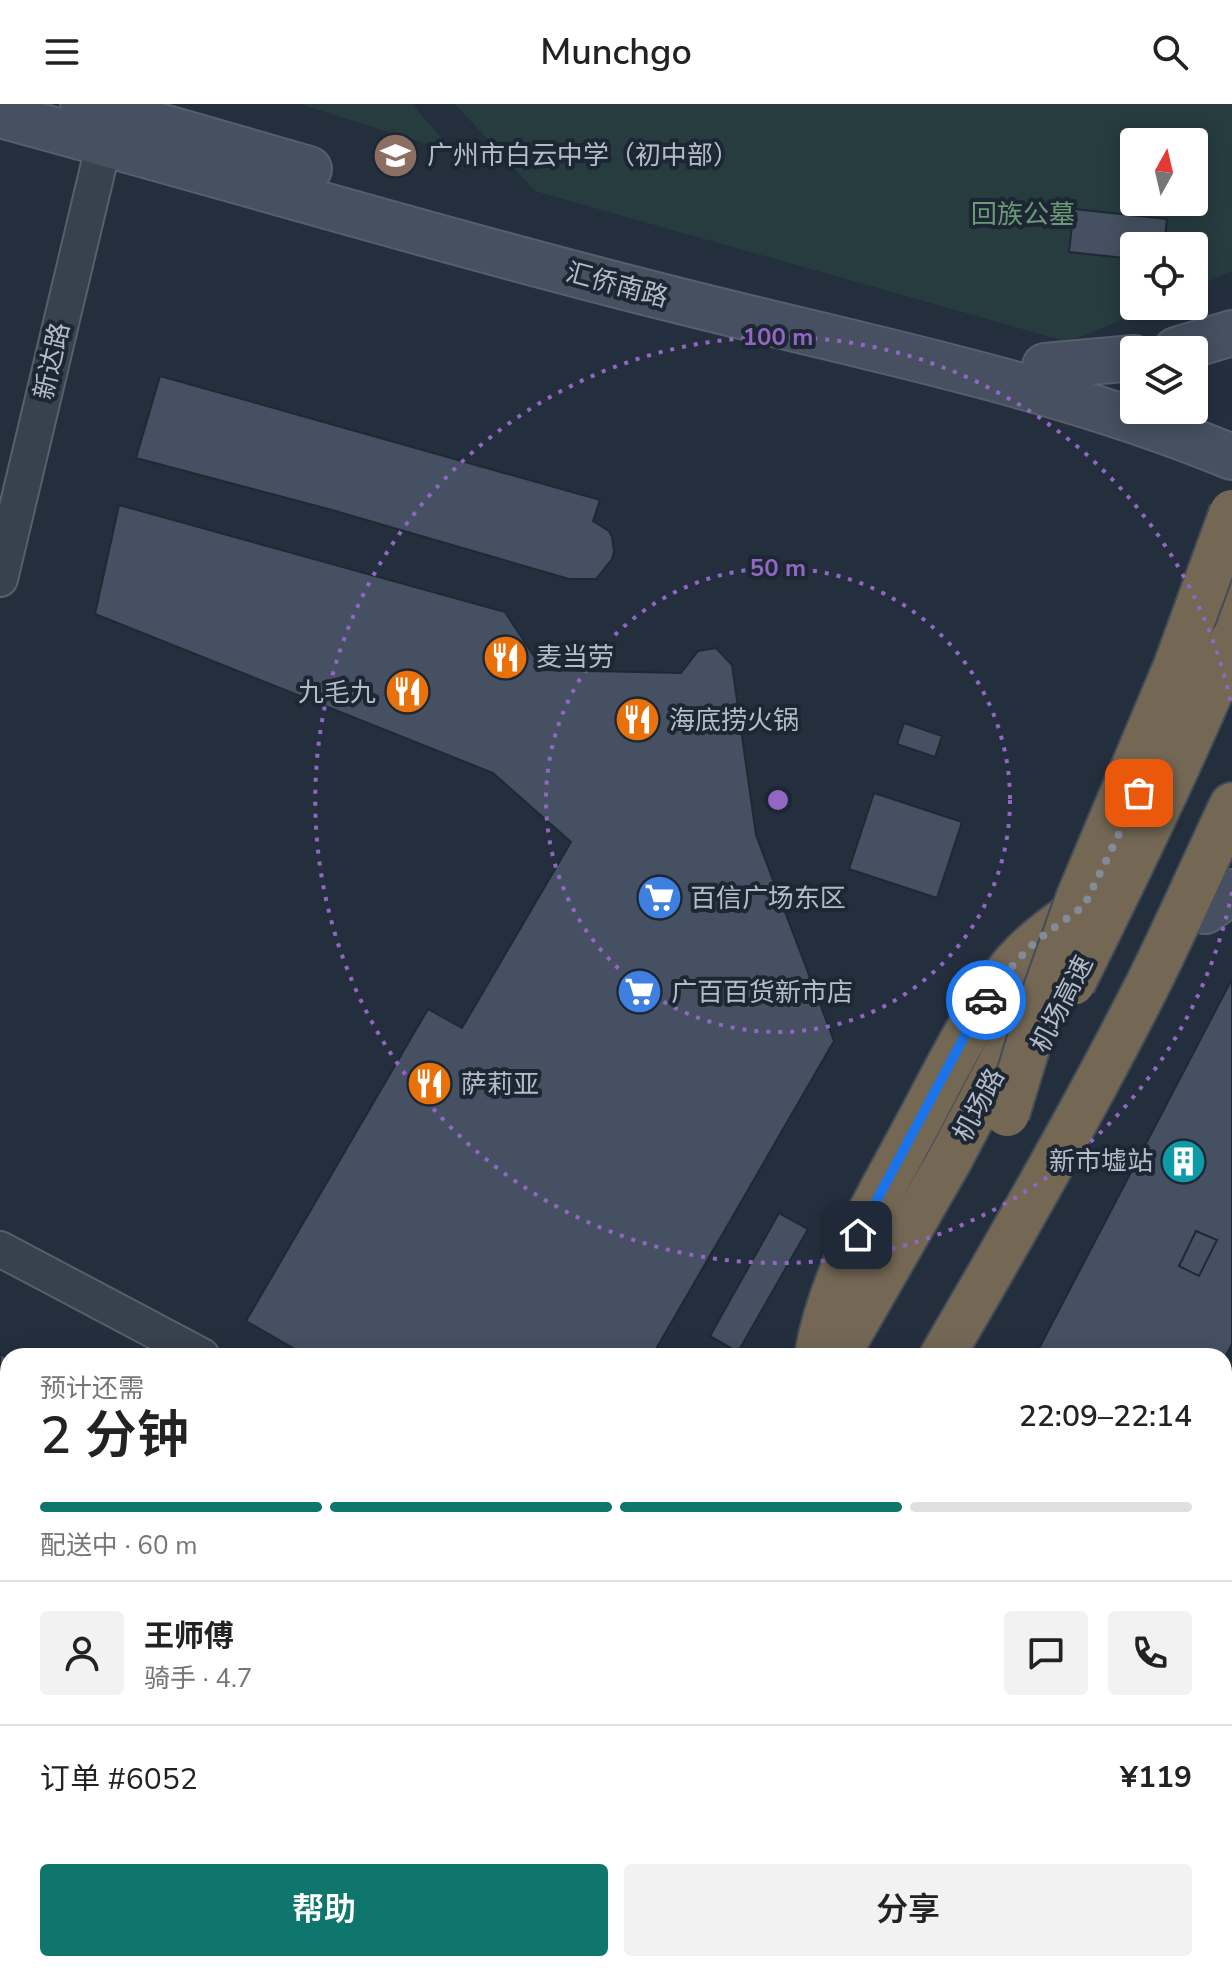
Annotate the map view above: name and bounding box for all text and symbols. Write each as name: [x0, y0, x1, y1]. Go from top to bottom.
text: Munchgo: [540, 28, 692, 77]
icon: menu: [40, 30, 84, 74]
icon: search: [1148, 30, 1192, 74]
north arrow: [1120, 128, 1208, 216]
map controls: [1120, 128, 1208, 424]
school or university icon: 广州市白云中学（初中部）: [372, 131, 420, 179]
place label: 广州市白云中学（初中部）: [427, 138, 739, 173]
park label: 回族公墓: [971, 197, 1075, 232]
button: locate: [1120, 232, 1208, 320]
street label: 汇侨南路: [562, 255, 672, 315]
street label: 新达路: [26, 319, 78, 403]
text: 100 m: [743, 321, 813, 353]
button: layers: [1120, 336, 1208, 424]
text: 50 m: [750, 552, 806, 584]
restaurant icon: 麦当劳: [481, 633, 529, 681]
place label: 麦当劳: [536, 640, 614, 675]
restaurant icon: 九毛九: [383, 668, 431, 716]
place label: 九毛九: [298, 675, 376, 710]
restaurant icon: 海底捞火锅: [614, 696, 662, 744]
place label: 海底捞火锅: [669, 703, 799, 738]
pin: [1105, 759, 1173, 827]
icon: bag: [1117, 771, 1161, 815]
centre of rings: [764, 786, 792, 814]
supermarket icon: 百信广场东区: [635, 874, 683, 922]
place label: 百信广场东区: [690, 881, 846, 916]
street label: 机场高速: [1023, 950, 1101, 1058]
courier: [946, 960, 1026, 1040]
supermarket icon: 广百百货新市店: [616, 968, 664, 1016]
place label: 广百百货新市店: [671, 975, 853, 1010]
icon: car: [964, 978, 1008, 1022]
restaurant icon: 萨莉亚: [406, 1060, 454, 1108]
street label: 机场路: [945, 1062, 1013, 1148]
place label: 萨莉亚: [461, 1067, 539, 1102]
building icon: 新市墟站: [1160, 1137, 1208, 1185]
place label: 新市墟站: [1049, 1144, 1153, 1179]
pin: [824, 1201, 892, 1269]
icon: home: [836, 1213, 880, 1257]
text: 预计还需: [40, 1371, 144, 1406]
text: 22:09–22:14: [1019, 1396, 1192, 1437]
text: 2 分钟: [40, 1400, 189, 1471]
text: 配送中 · 60 m: [40, 1528, 197, 1563]
button: person: [40, 1611, 124, 1695]
button: chat: [1004, 1611, 1088, 1695]
button: phone: [1108, 1611, 1192, 1695]
text: 王师傅: [144, 1616, 234, 1657]
text: 骑手 · 4.7: [144, 1661, 252, 1696]
text: ¥119: [1120, 1757, 1192, 1798]
text: 订单 #6052: [40, 1759, 198, 1800]
button: 帮助: [40, 1864, 608, 1956]
button: 分享: [624, 1864, 1192, 1956]

